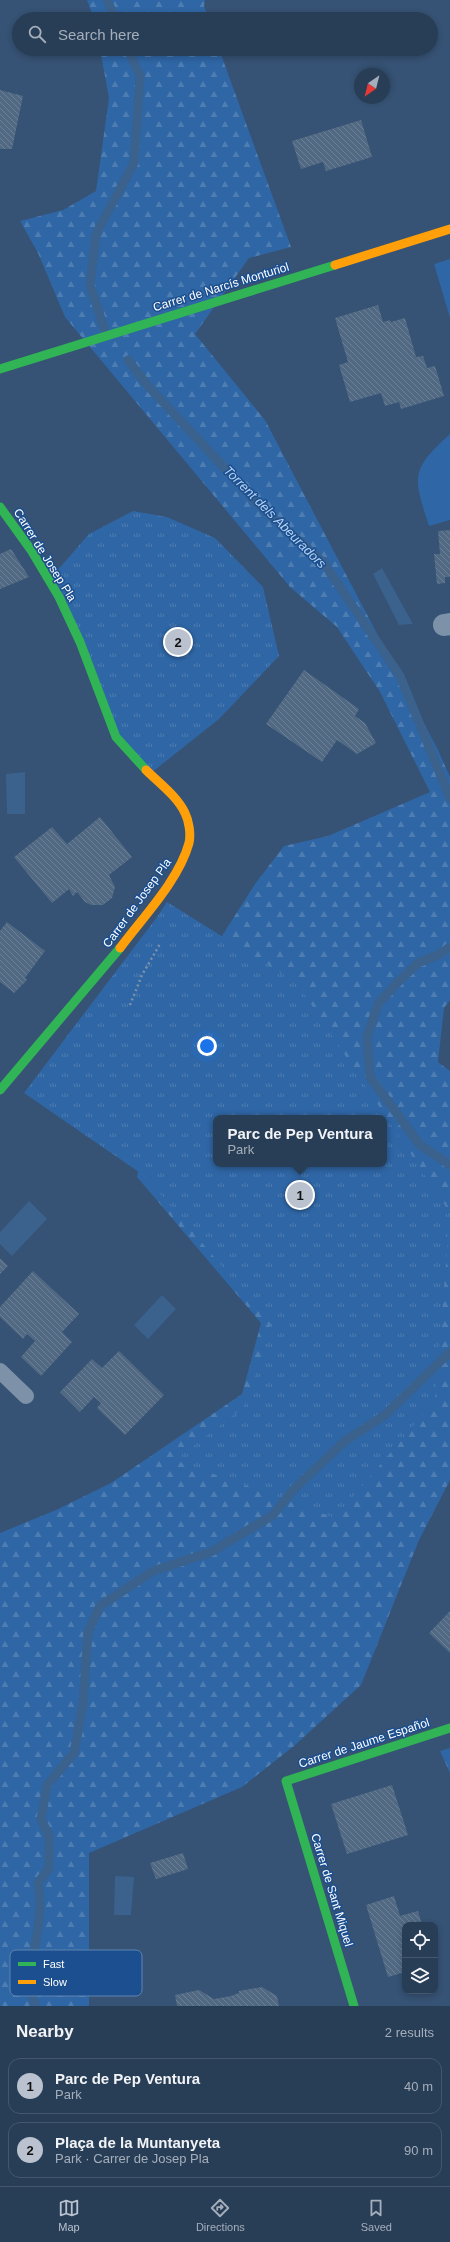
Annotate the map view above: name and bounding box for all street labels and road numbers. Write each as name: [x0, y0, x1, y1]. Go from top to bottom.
street label: Carrer de Narcís Monturiol: [151, 260, 291, 314]
street label: Carrer de Josep Pla: [11, 506, 79, 604]
street label: Carrer de Josep Pla: [100, 855, 174, 950]
street label: Carrer de Jaume Español: [297, 1715, 431, 1771]
street label: Carrer de Sant Miquel: [308, 1832, 356, 1948]

